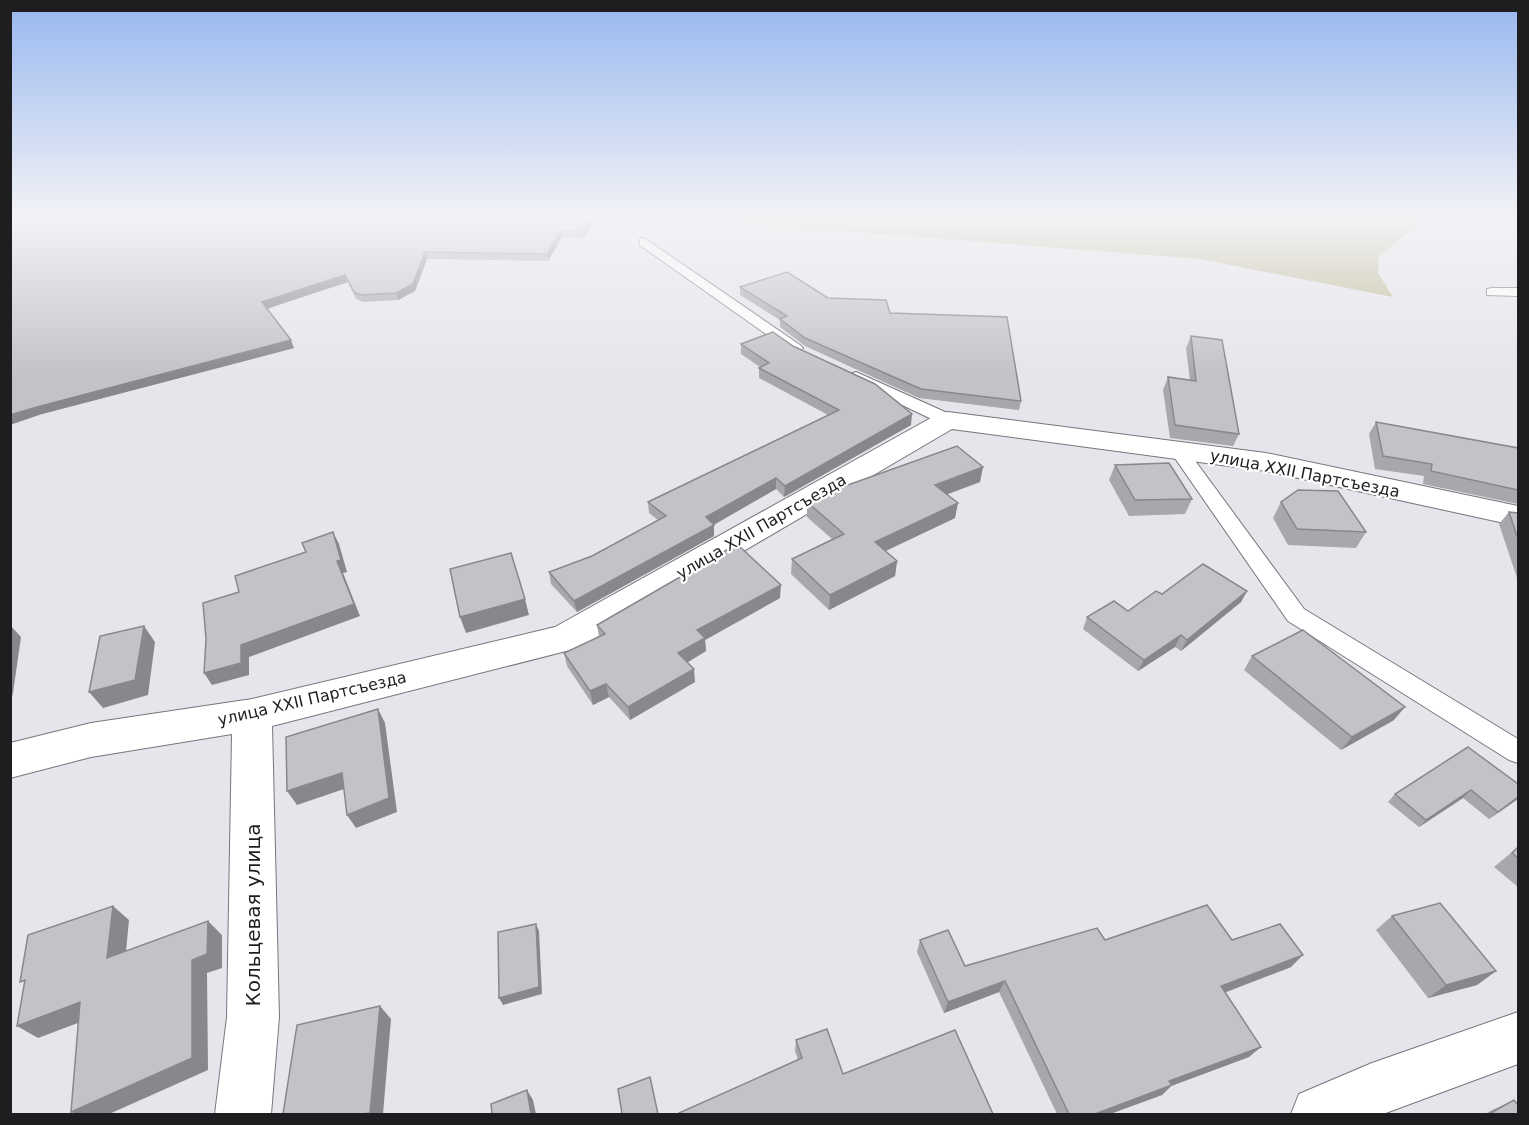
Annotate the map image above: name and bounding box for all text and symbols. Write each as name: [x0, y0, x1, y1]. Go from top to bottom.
street label: улица XXII Партсъезда: [1208, 446, 1401, 501]
street label: улица XXII Партсъезда: [673, 470, 850, 583]
street label: улица XXII Партсъезда: [216, 668, 408, 729]
street label: Кольцевая улица: [241, 824, 265, 1006]

